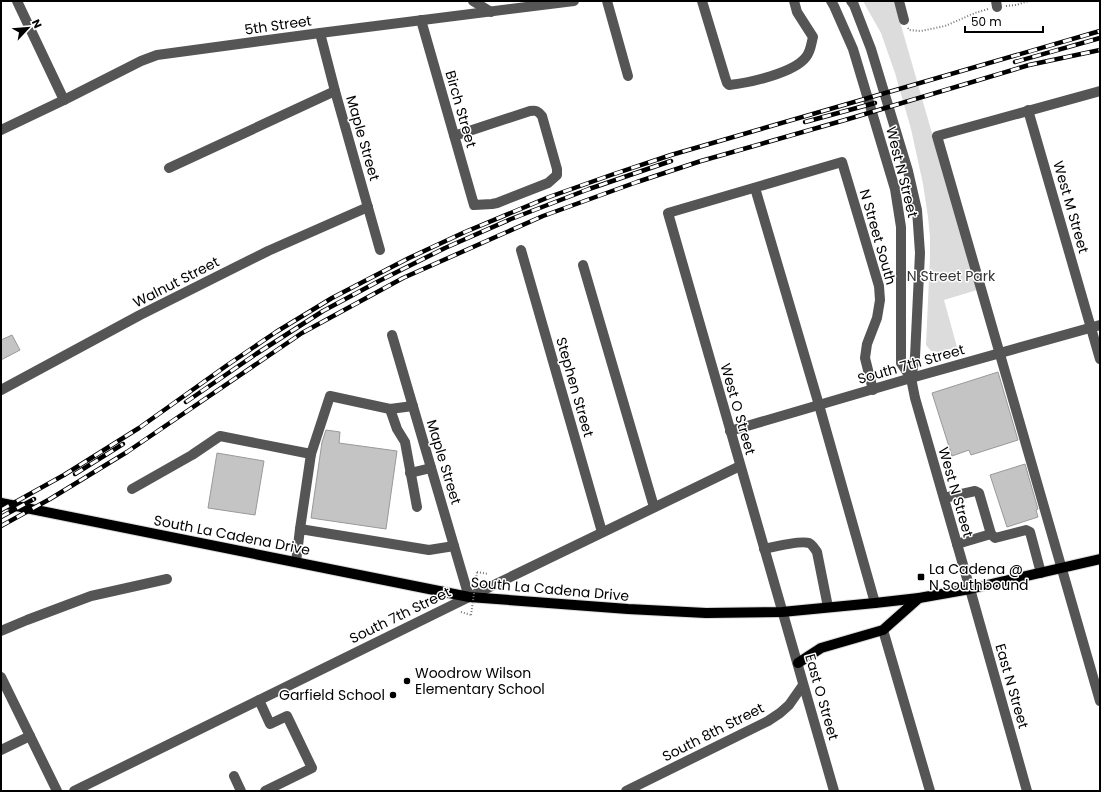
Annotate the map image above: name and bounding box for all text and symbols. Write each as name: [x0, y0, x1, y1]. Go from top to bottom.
north arrow: [8, 8, 48, 48]
scale bar: [965, 8, 1043, 34]
street label: 5th Street: [243, 10, 313, 40]
text: 50 m: [971, 13, 1002, 30]
text: N: [28, 16, 46, 31]
street label: Birch Street: [440, 68, 482, 150]
street label: Maple Street: [341, 93, 385, 183]
street label: West N Street: [881, 124, 923, 220]
street label: West M Street: [1048, 158, 1094, 256]
street label: N Street South: [855, 187, 901, 287]
street label: Walnut Street: [129, 252, 223, 312]
park label: N Street Park: [907, 266, 996, 286]
street label: Stephen Street: [551, 335, 599, 439]
street label: South 7th Street: [855, 339, 967, 389]
street label: West O Street: [715, 361, 761, 457]
street label: Maple Street: [422, 417, 466, 507]
street label: West N Street: [934, 445, 978, 539]
street label: South La Cadena Drive: [152, 510, 312, 560]
place label: La Cadena @ N Southbound: [929, 559, 1029, 595]
street label: South La Cadena Drive: [470, 572, 630, 606]
marker: La Cadena @ N Southbound: [916, 572, 926, 582]
street label: South 7th Street: [346, 582, 454, 648]
street label: East N Street: [990, 641, 1034, 731]
street label: East O Street: [800, 652, 844, 742]
place label: Woodrow Wilson Elementary School: [415, 663, 545, 699]
marker: Woodrow Wilson Elementary School: [402, 676, 412, 686]
place label: Garfield School: [279, 685, 385, 705]
marker: Garfield School: [388, 690, 398, 700]
street label: South 8th Street: [659, 698, 767, 766]

